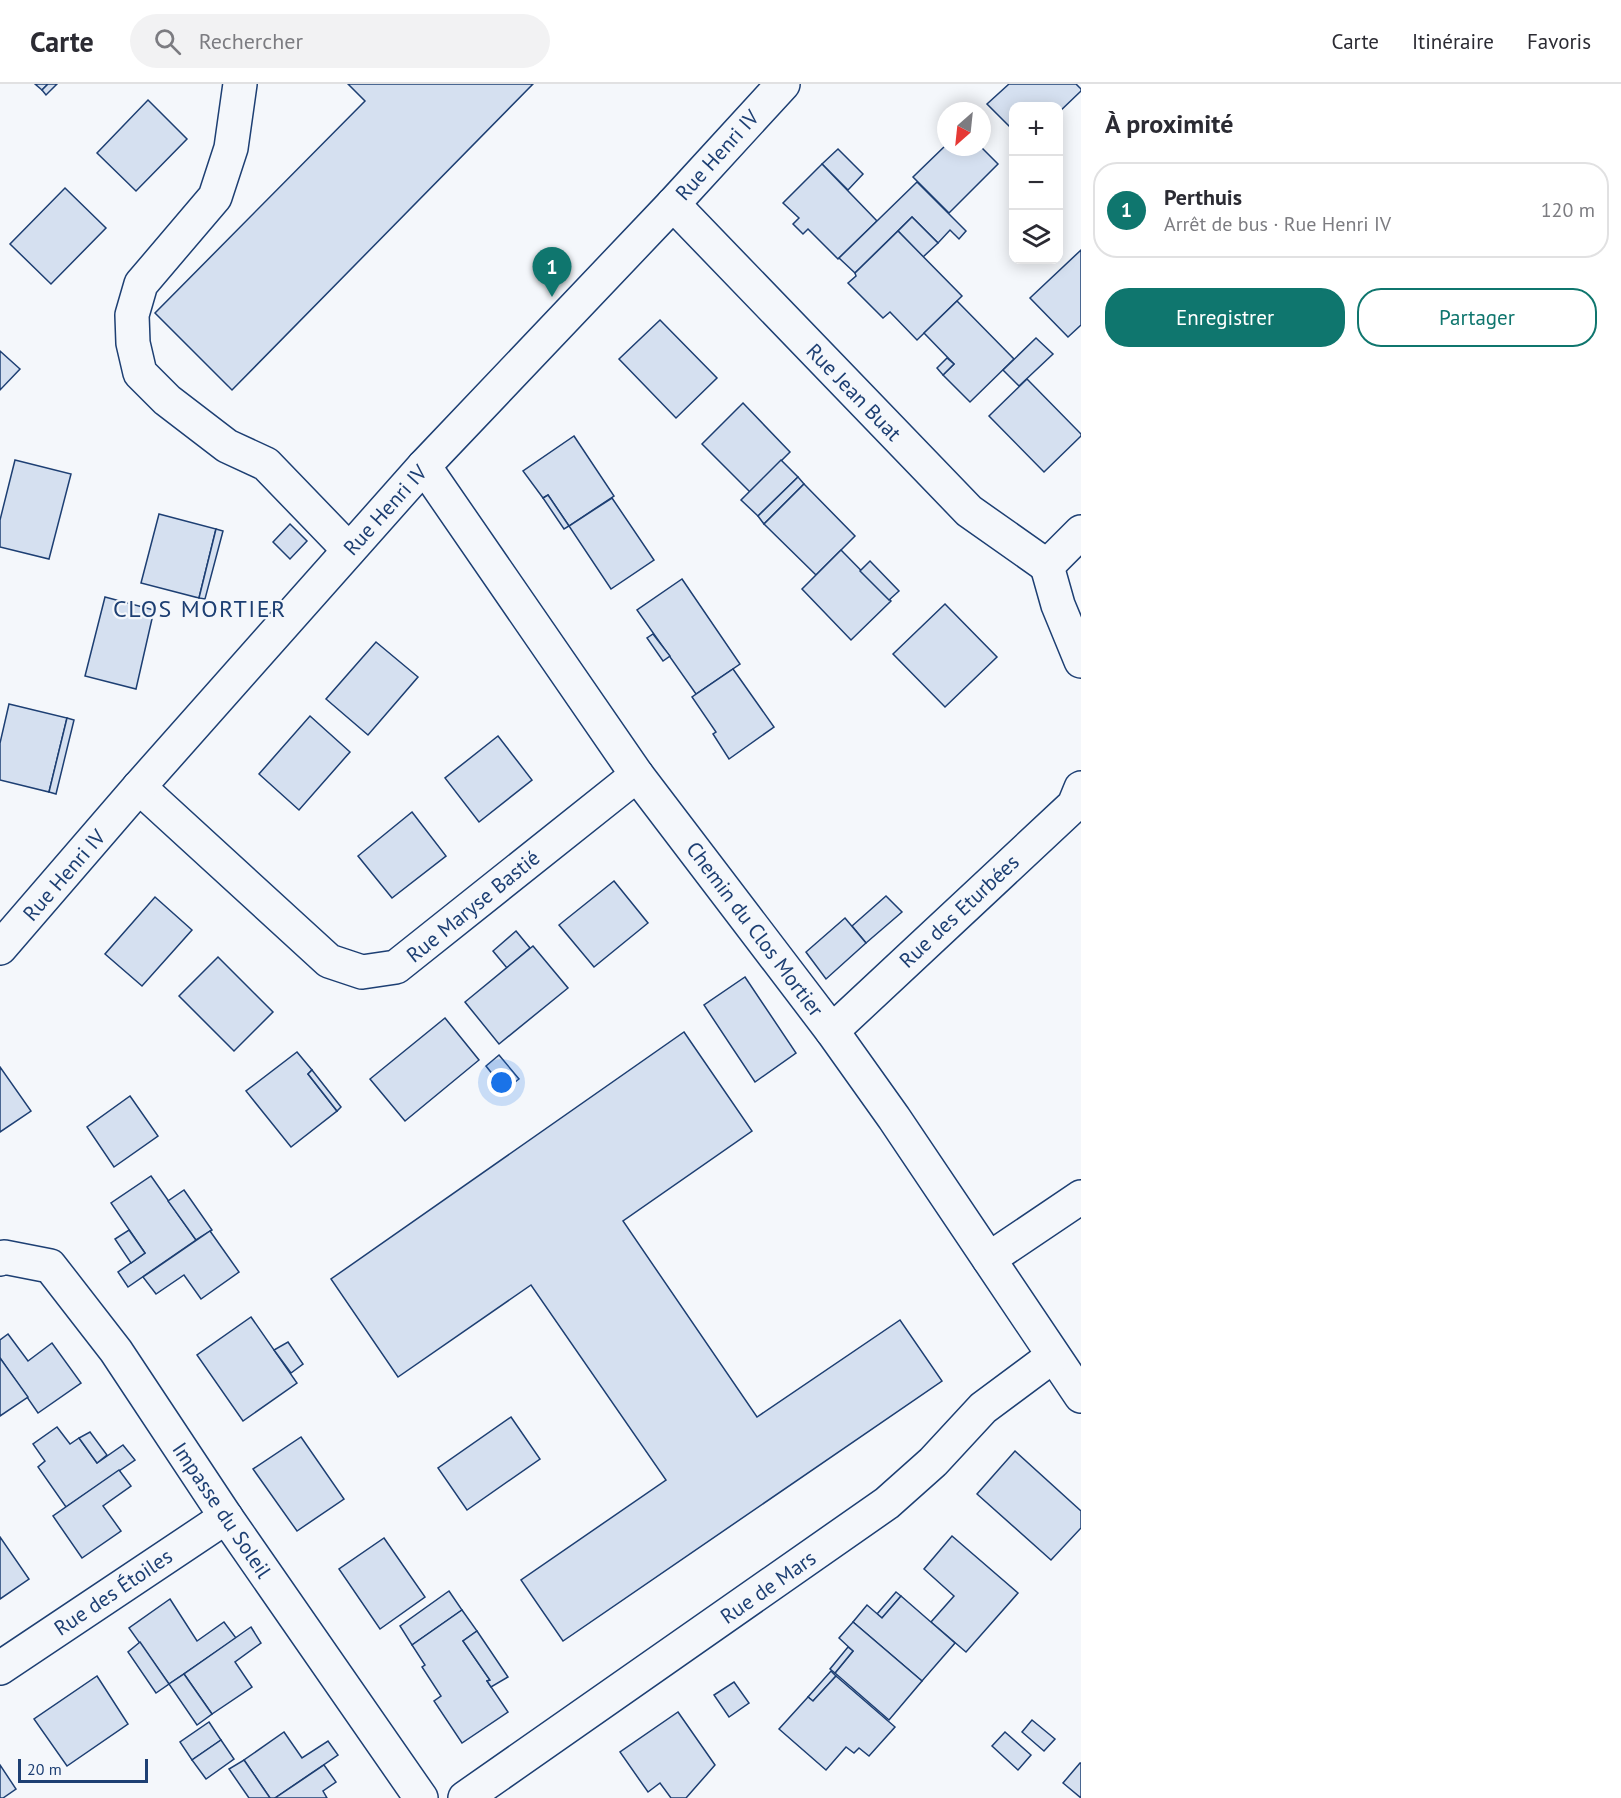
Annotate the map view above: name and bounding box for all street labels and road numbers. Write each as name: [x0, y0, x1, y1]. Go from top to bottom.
street label: Rue Henri IV: [669, 104, 765, 206]
street label: Rue Jean Buat: [801, 338, 907, 446]
street label: Rue Henri IV: [337, 459, 433, 561]
street label: Rue Henri IV: [17, 824, 111, 926]
street label: Chemin du Clos Mortier: [680, 836, 830, 1022]
street label: Rue Maryse Bastié: [401, 844, 545, 968]
street label: Rue des Eturbées: [893, 848, 1025, 974]
street label: Impasse du Soleil: [167, 1437, 277, 1583]
street label: Rue des Étoiles: [49, 1543, 177, 1641]
street label: Rue de Mars: [715, 1544, 821, 1630]

